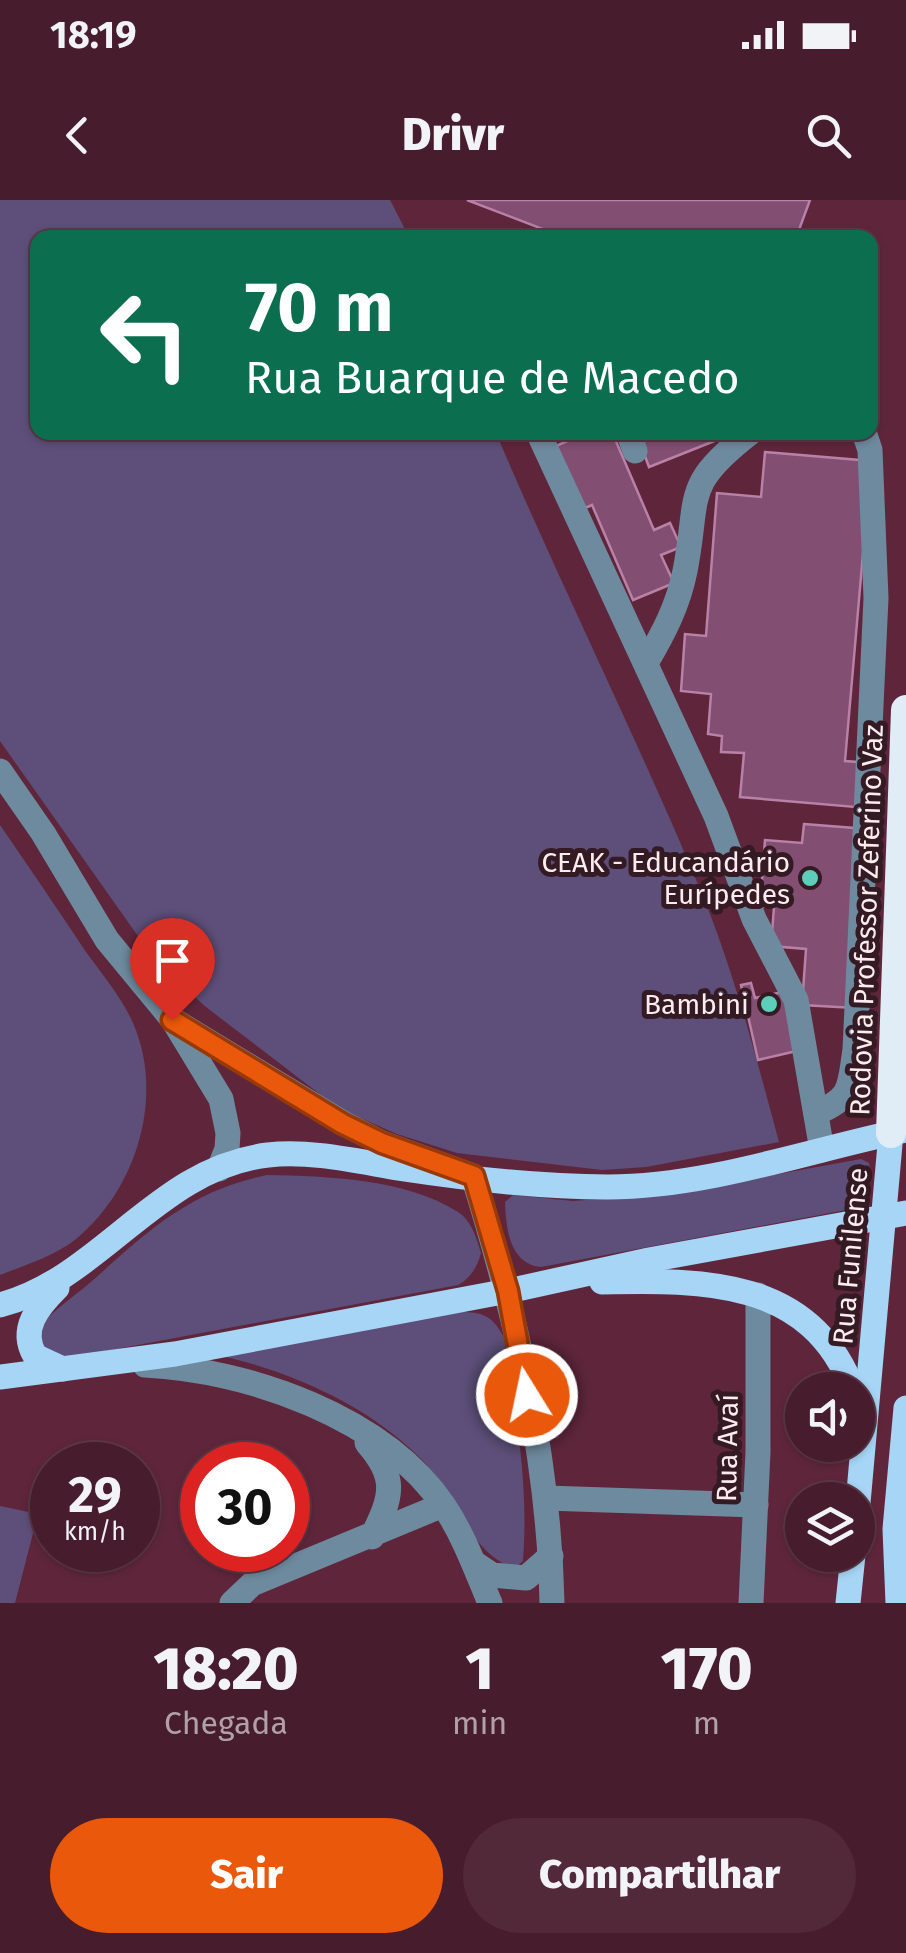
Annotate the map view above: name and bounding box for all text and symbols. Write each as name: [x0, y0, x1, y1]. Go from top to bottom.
text: 18:19: [50, 12, 136, 58]
icon: back: [50, 108, 105, 163]
text: Drivr: [402, 108, 504, 162]
icon: search: [801, 108, 856, 163]
text: 70 m: [245, 266, 394, 350]
icon: left: [80, 270, 210, 400]
text: Rua Buarque de Macedo: [245, 351, 740, 405]
street label: Rodovia Professor Zeferino Vaz: [843, 724, 890, 1116]
place label: CEAK - Educandário Eurípedes: [541, 846, 790, 911]
marker: CEAK - Educandário Eurípedes: [799, 867, 821, 889]
pin: [130, 918, 215, 1021]
icon: arrive: [145, 933, 200, 988]
place label: Bambini: [644, 988, 749, 1021]
marker: Bambini: [758, 993, 780, 1015]
street label: Rua Funilense: [826, 1166, 875, 1346]
position arrow: [475, 1343, 579, 1447]
map controls: [785, 1372, 875, 1572]
button: sound: [785, 1372, 875, 1462]
street label: Rua Avaí: [710, 1393, 745, 1502]
speed limit sign: 30: [180, 1442, 310, 1572]
text: 29: [68, 1465, 122, 1525]
button: layers: [785, 1482, 875, 1572]
text: km/h: [64, 1517, 126, 1547]
text: 18:20: [153, 1633, 299, 1705]
text: 1: [465, 1633, 494, 1705]
text: 170: [661, 1633, 753, 1705]
text: Chegada: [164, 1704, 288, 1742]
text: min: [452, 1704, 507, 1742]
text: m: [693, 1704, 720, 1742]
button: Sair: [50, 1818, 443, 1933]
button: Compartilhar: [463, 1818, 856, 1933]

